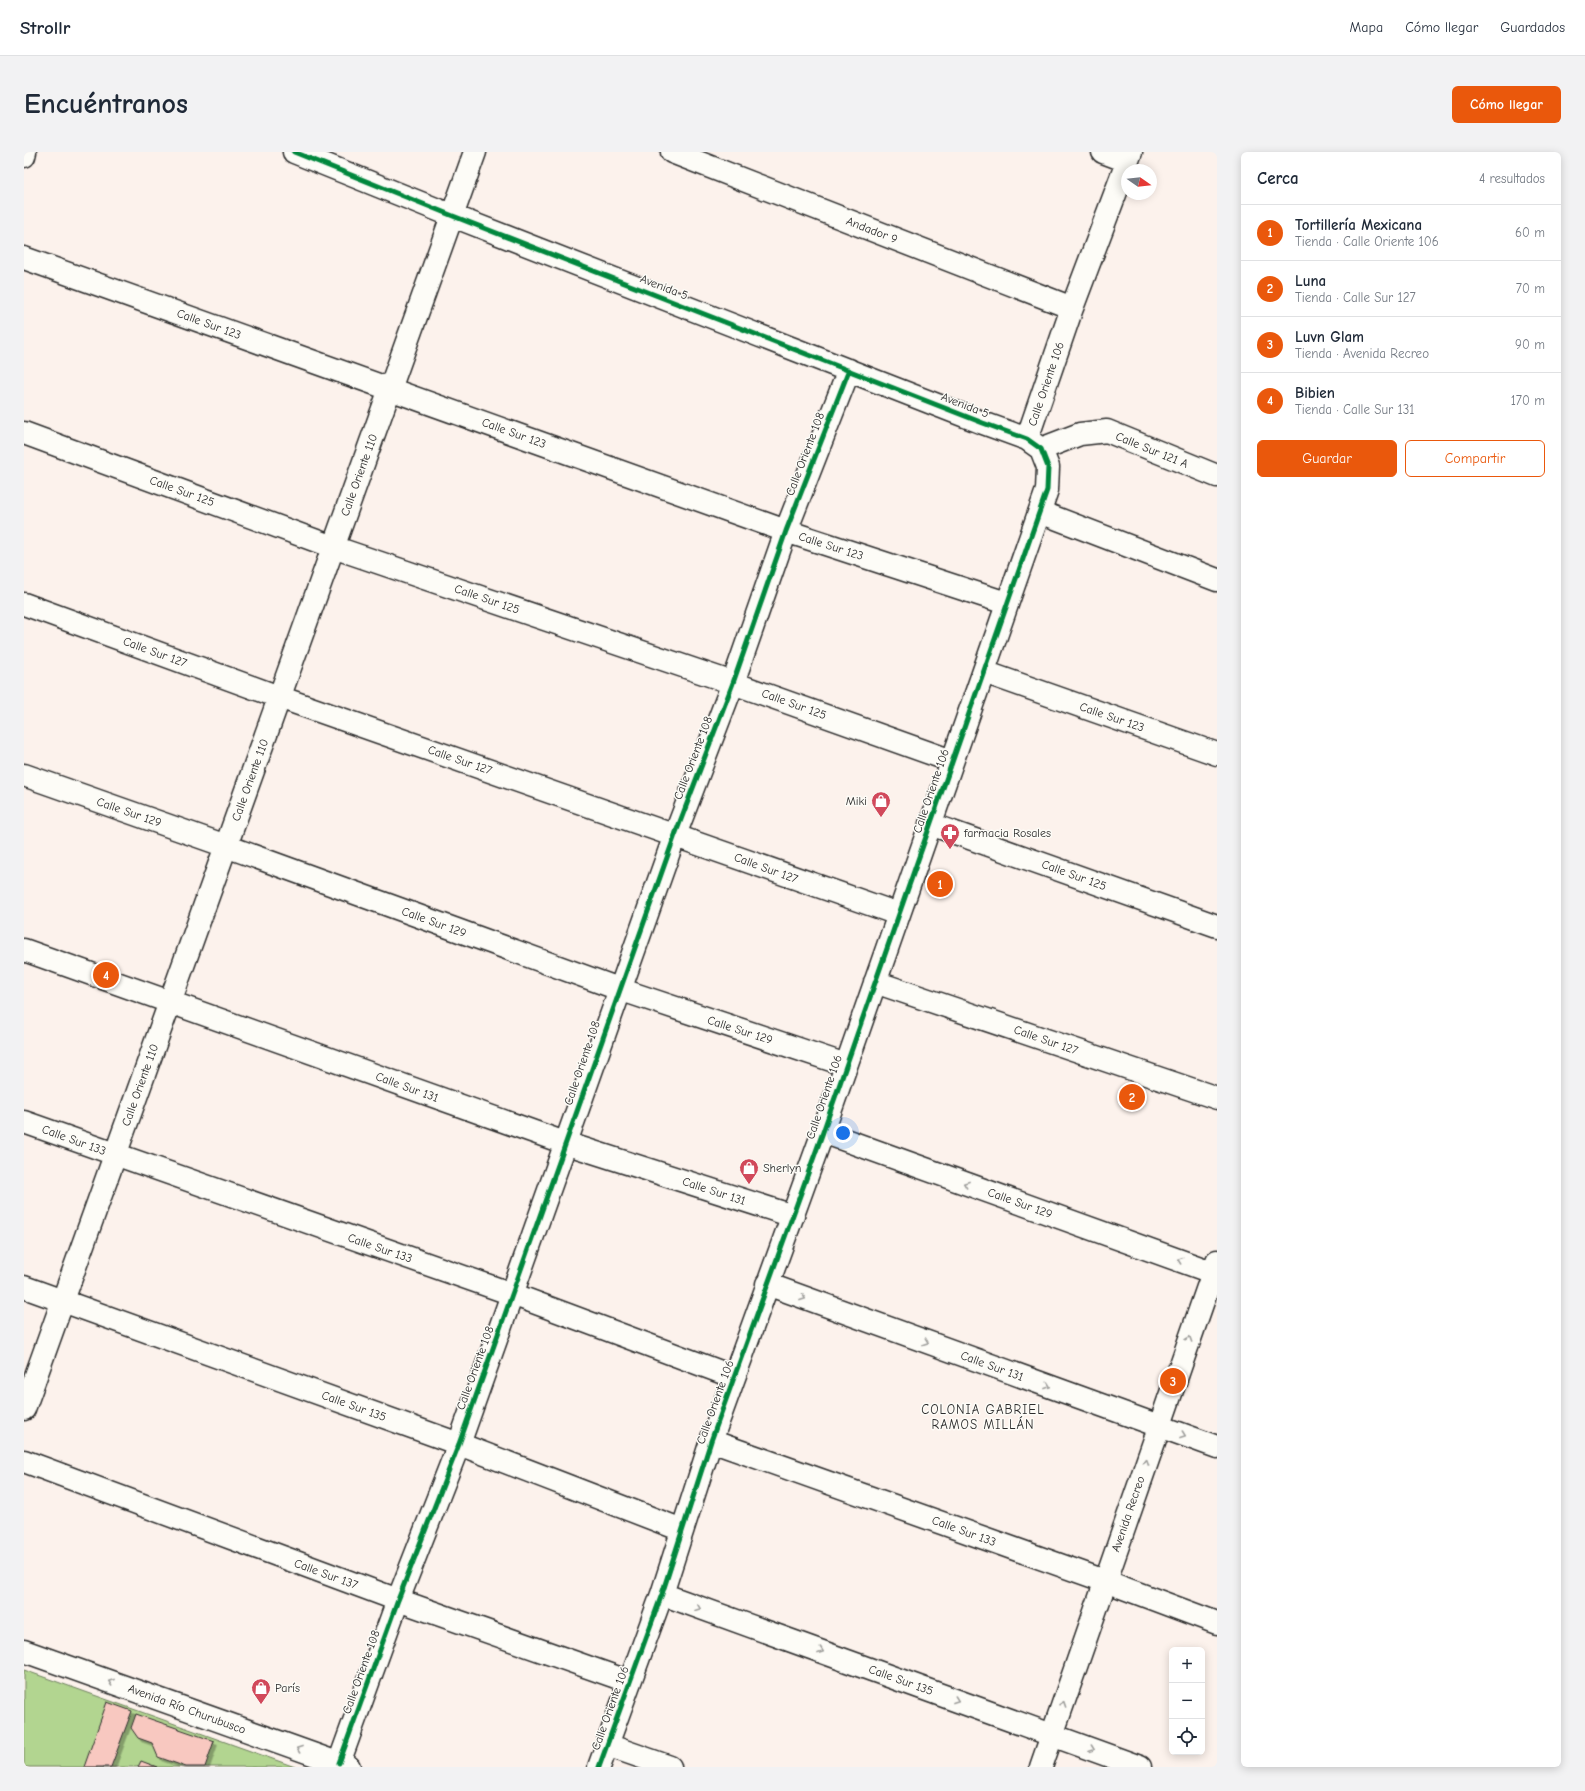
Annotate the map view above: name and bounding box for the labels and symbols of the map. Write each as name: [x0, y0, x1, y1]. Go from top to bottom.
north arrow: [1121, 164, 1157, 200]
street label: Andador 9: [844, 214, 900, 246]
street label: Avenida 5: [638, 271, 690, 303]
street label: Calle Sur 123: [175, 306, 243, 342]
street label: Calle Oriente 106: [1025, 340, 1067, 428]
street label: Avenida 5: [939, 389, 991, 421]
street label: Calle Oriente 108: [783, 410, 827, 498]
street label: Calle Sur 123: [480, 415, 548, 451]
street label: Calle Sur 121 A: [1114, 429, 1190, 471]
street label: Calle Oriente 110: [338, 432, 380, 518]
street label: Calle Sur 125: [148, 473, 216, 509]
street label: Calle Sur 123: [797, 529, 865, 563]
street label: Calle Sur 125: [453, 581, 521, 617]
street label: Calle Sur 127: [121, 634, 189, 670]
street label: Calle Sur 125: [760, 686, 828, 722]
street label: Calle Sur 123: [1078, 699, 1146, 735]
street label: Calle Oriente 108: [671, 714, 715, 802]
street label: Calle Oriente 110: [229, 737, 271, 823]
street label: Calle Sur 127: [426, 742, 494, 778]
street label: Calle Oriente 106: [910, 747, 952, 835]
shop icon: Miki: [870, 790, 892, 818]
street label: Calle Sur 129: [95, 794, 163, 830]
place label: Miki: [846, 794, 867, 808]
pharmacy icon: farmacia Rosales: [939, 822, 961, 850]
place label: farmacia Rosales: [963, 826, 1051, 840]
street label: Calle Sur 127: [732, 850, 800, 886]
street label: Calle Sur 125: [1040, 857, 1108, 893]
pin: 1: [927, 869, 953, 899]
street label: Calle Sur 129: [400, 904, 468, 940]
pin: 4: [93, 960, 119, 990]
street label: Calle Sur 129: [706, 1013, 774, 1047]
street label: Calle Oriente 108: [561, 1019, 603, 1107]
street label: Calle Sur 127: [1012, 1022, 1080, 1058]
street label: Calle Oriente 110: [119, 1042, 161, 1128]
street label: Calle Oriente 106: [803, 1053, 845, 1141]
street label: Calle Sur 131: [374, 1069, 441, 1105]
pin: 2: [1119, 1082, 1145, 1112]
street label: Calle Sur 133: [40, 1122, 108, 1158]
your location: [833, 1123, 853, 1143]
shop icon: Sherlyn: [738, 1157, 760, 1185]
place label: Sherlyn: [763, 1161, 801, 1175]
street label: Calle Sur 131: [680, 1174, 748, 1208]
one-way arrow: [962, 1180, 969, 1188]
street label: Calle Sur 129: [986, 1185, 1054, 1221]
street label: Calle Sur 133: [346, 1230, 414, 1266]
one-way arrow: [1177, 1257, 1184, 1265]
one-way arrow: [800, 1293, 807, 1301]
street label: Calle Oriente 108: [453, 1324, 497, 1412]
one-way arrow: [1185, 1336, 1193, 1343]
one-way arrow: [922, 1337, 929, 1345]
street label: Calle Sur 131: [959, 1348, 1026, 1384]
street label: Calle Oriente 106: [693, 1358, 737, 1446]
pin: 3: [1160, 1366, 1186, 1396]
one-way arrow: [1044, 1381, 1051, 1390]
street label: Calle Sur 135: [320, 1388, 388, 1424]
district label: COLONIA GABRIEL RAMOS MILLÁN: [921, 1402, 1045, 1432]
one-way arrow: [1180, 1430, 1187, 1438]
one-way arrow: [1141, 1458, 1150, 1465]
street label: Avenida Recreo: [1108, 1474, 1148, 1554]
street label: Calle Sur 133: [930, 1513, 998, 1549]
street label: Calle Sur 137: [292, 1556, 360, 1592]
one-way arrow: [695, 1603, 702, 1611]
street label: Calle Oriente 108: [339, 1628, 383, 1716]
one-way arrow: [817, 1647, 824, 1655]
street label: Calle Sur 135: [867, 1662, 935, 1698]
street label: Calle Oriente 106: [588, 1664, 632, 1752]
shop icon: París: [250, 1677, 272, 1705]
one-way arrow: [108, 1678, 115, 1686]
street label: Avenida Río Churubusco: [126, 1681, 248, 1737]
place label: París: [275, 1681, 300, 1695]
one-way arrow: [953, 1695, 960, 1704]
one-way arrow: [1058, 1700, 1066, 1707]
one-way arrow: [1088, 1744, 1095, 1753]
one-way arrow: [296, 1746, 303, 1754]

